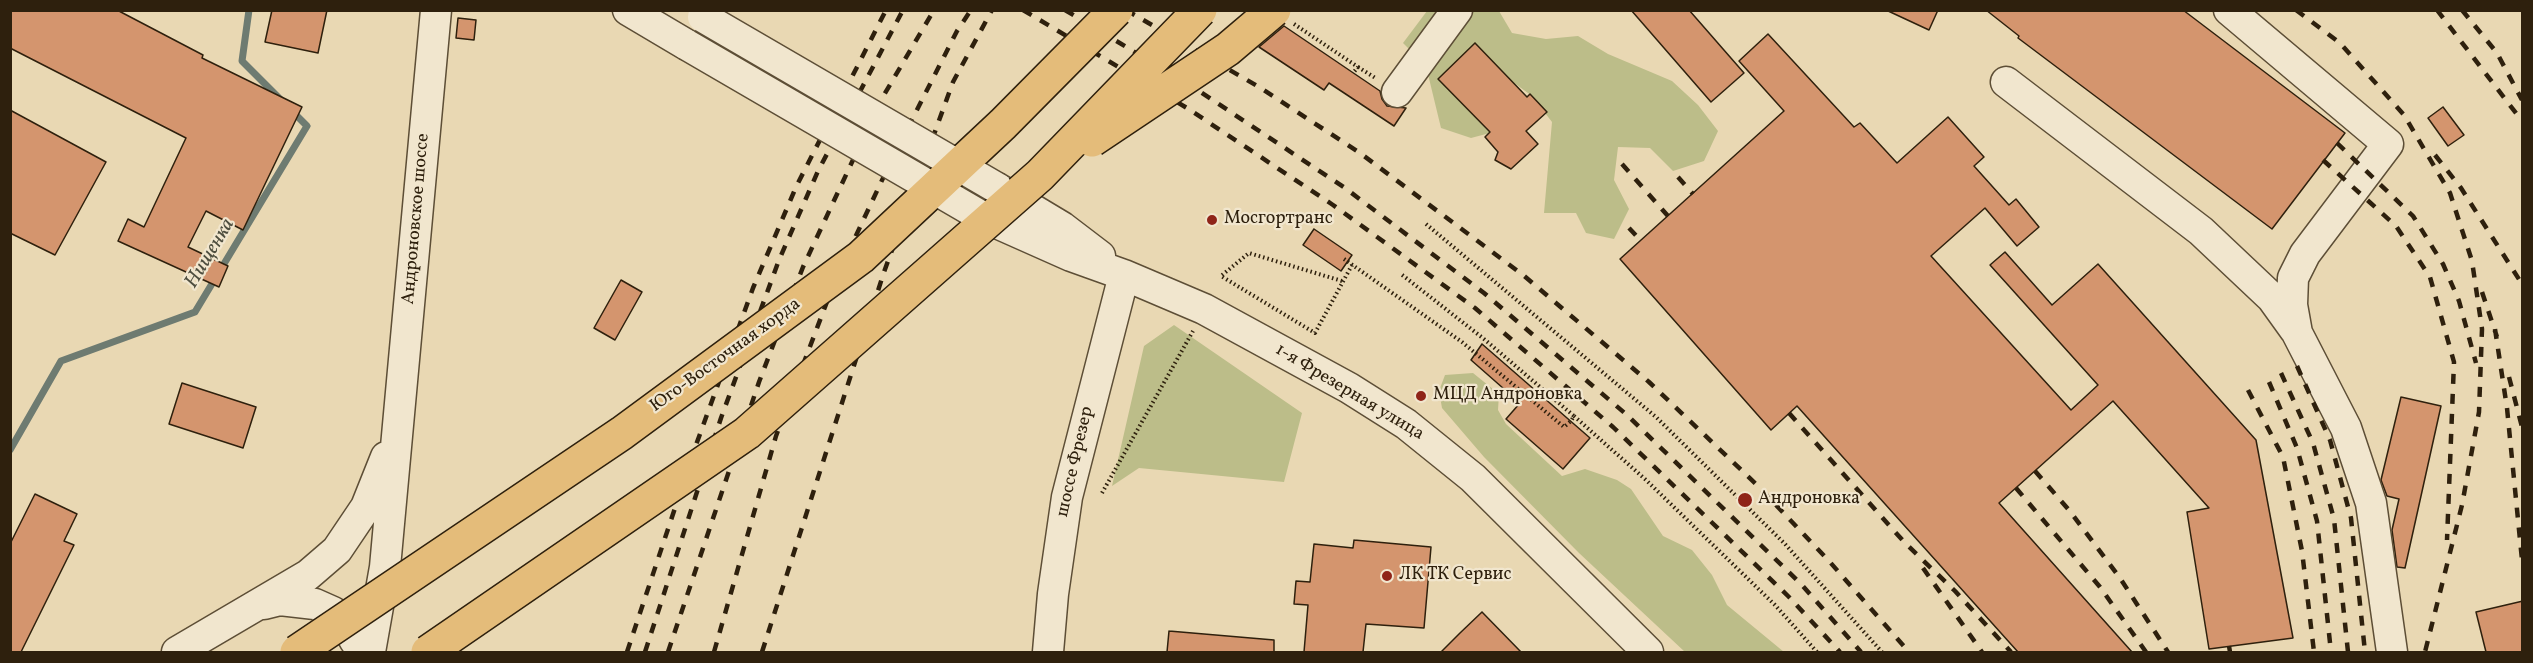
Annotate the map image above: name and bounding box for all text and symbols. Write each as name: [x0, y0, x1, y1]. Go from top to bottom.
street label: Андроновское шоссе: [399, 133, 435, 305]
place label: Мосгортранс: [1224, 209, 1333, 231]
marker: Мосгортранс: [1205, 213, 1219, 227]
water label: Нищенка: [181, 215, 241, 293]
street label: Юго-Восточная хорда: [647, 294, 805, 418]
street label: 1-я Фрезерная улица: [1271, 340, 1427, 446]
place label: МЦД Андроновка: [1433, 385, 1583, 407]
marker: МЦД Андроновка: [1414, 389, 1428, 403]
street label: шоссе Фрезер: [1053, 405, 1099, 519]
place label: Андроновка: [1758, 489, 1860, 511]
marker: Андроновка: [1736, 491, 1754, 509]
place label: ЛК ТК Сервис: [1399, 565, 1512, 587]
marker: ЛК ТК Сервис: [1380, 569, 1394, 583]

